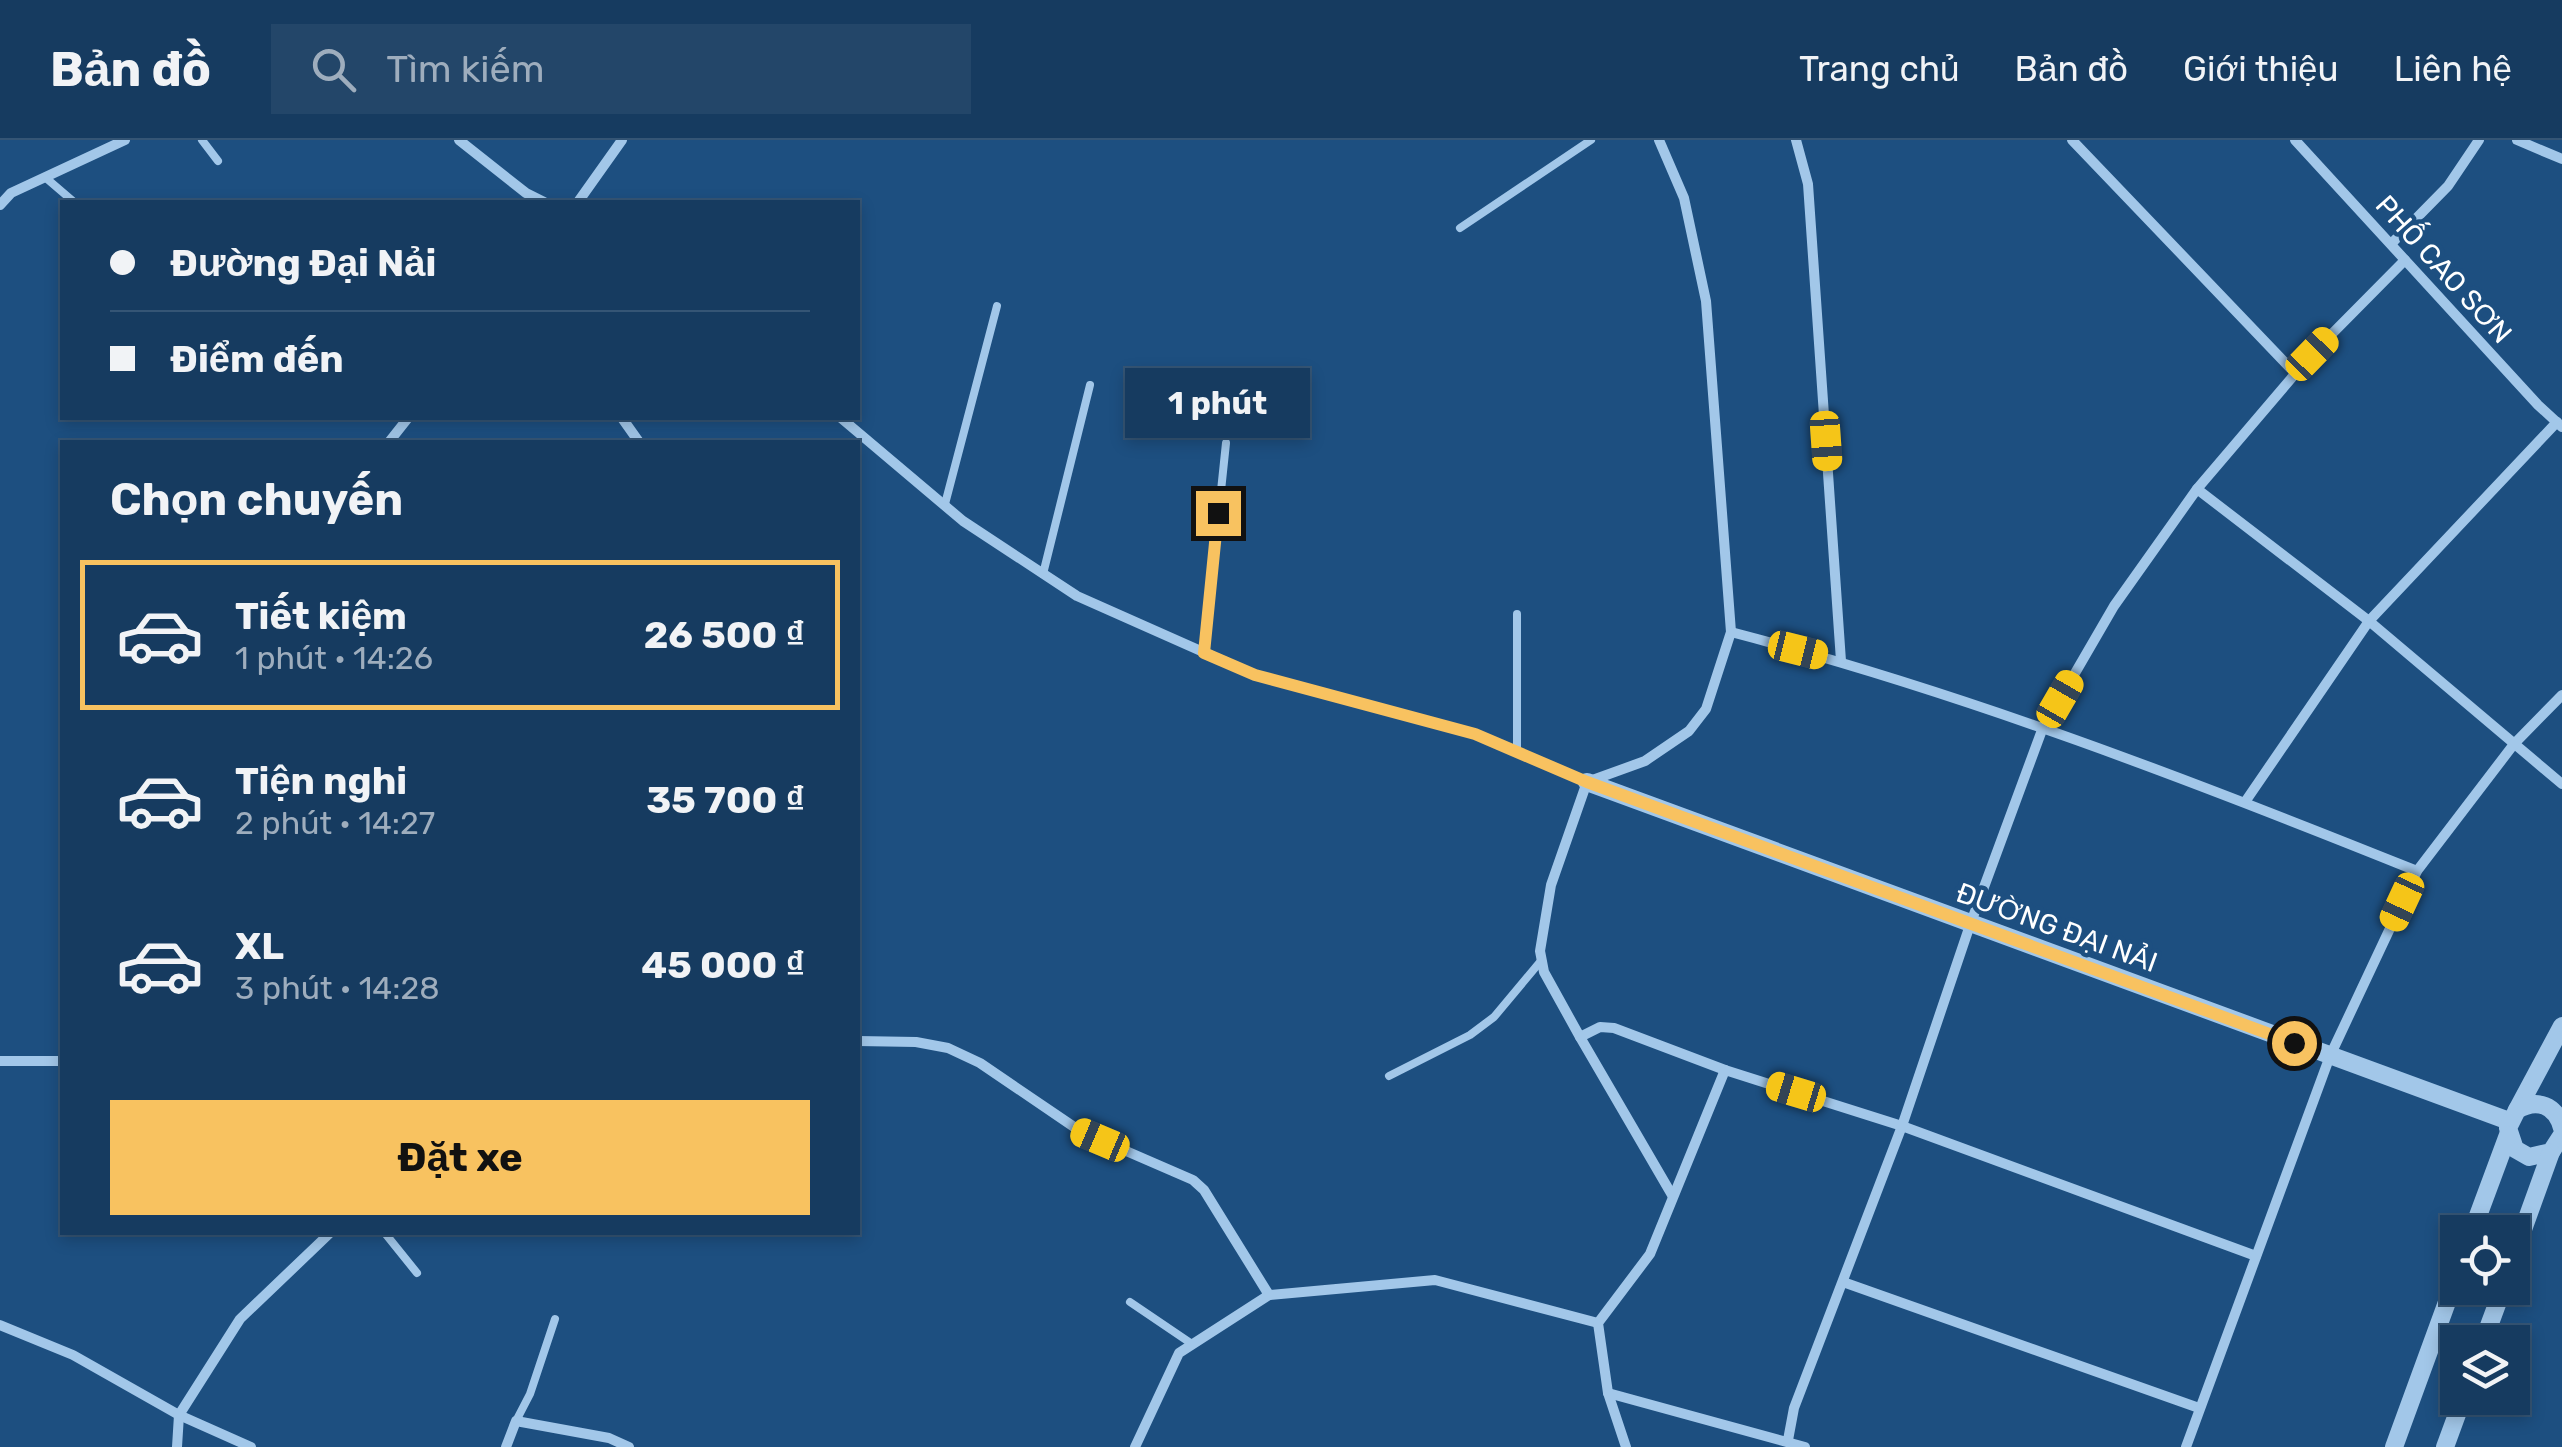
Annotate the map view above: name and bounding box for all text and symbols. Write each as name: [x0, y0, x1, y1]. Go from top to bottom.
search box: [271, 24, 971, 114]
text: Bản đồ: [50, 41, 211, 98]
icon: search: [306, 42, 361, 97]
text: Tìm kiếm: [386, 46, 545, 92]
text: Trang chủ: [1799, 48, 1960, 90]
text: Bản đồ: [2015, 48, 2128, 90]
text: Giới thiệu: [2183, 48, 2339, 90]
text: Liên hệ: [2394, 48, 2512, 90]
street label: PHỐ CAO SƠN: [2369, 186, 2522, 350]
text: Đường Đại Nải: [170, 240, 436, 286]
car: [2280, 322, 2344, 386]
text: Điểm đến: [170, 336, 344, 382]
callout: 1 phút: [1126, 368, 1310, 438]
text: 1 phút: [1168, 384, 1267, 422]
car: [1809, 410, 1843, 472]
text: Chọn chuyến: [110, 473, 403, 526]
route end: [1196, 491, 1241, 536]
icon: car: [115, 590, 205, 680]
text: Tiết kiệm: [235, 593, 407, 639]
text: 26 500 ₫: [644, 612, 805, 658]
car: [1765, 628, 1831, 672]
text: 1 phút · 14:26: [235, 639, 433, 677]
car: [2032, 666, 2088, 732]
icon: car: [115, 755, 205, 845]
text: Tiện nghi: [235, 758, 407, 804]
text: 35 700 ₫: [646, 777, 805, 823]
text: 2 phút · 14:27: [235, 804, 435, 842]
car: [2376, 868, 2428, 936]
street label: ĐƯỜNG ĐẠI NẢI: [1952, 876, 2162, 979]
icon: car: [115, 920, 205, 1010]
text: XL: [235, 923, 284, 969]
text: 45 000 ₫: [641, 942, 805, 988]
text: 3 phút · 14:28: [235, 969, 440, 1007]
route start: [2272, 1021, 2317, 1066]
car: [1763, 1069, 1829, 1115]
button: Đặt xe: [110, 1100, 810, 1215]
car: [1067, 1114, 1133, 1166]
map controls: [2440, 1215, 2530, 1415]
button: locate: [2440, 1215, 2530, 1305]
button: layers: [2440, 1325, 2530, 1415]

